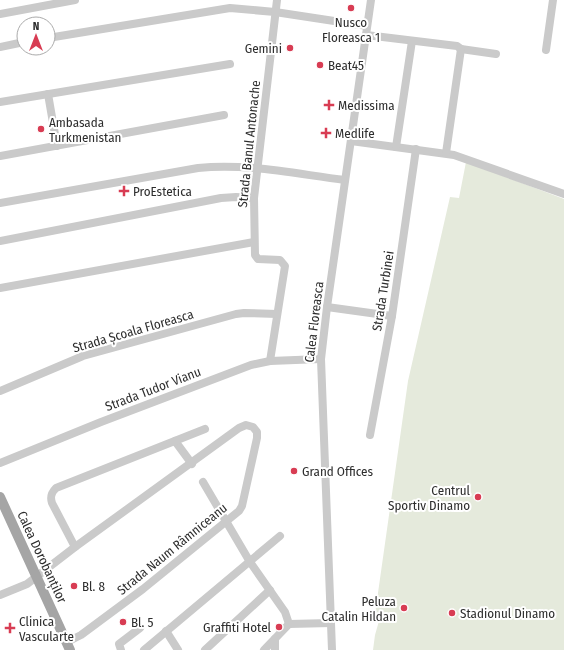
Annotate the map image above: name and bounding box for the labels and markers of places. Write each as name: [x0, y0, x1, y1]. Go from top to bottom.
marker: Nusco Floreasca 1: [346, 3, 356, 13]
place label: Nusco Floreasca 1: [322, 15, 380, 45]
place label: Gemini: [245, 41, 282, 56]
marker: Gemini: [285, 43, 295, 53]
place label: Beat45: [328, 58, 364, 73]
marker: Beat45: [315, 60, 325, 70]
place label: Medissima: [338, 98, 395, 113]
marker: Medissima: [323, 99, 335, 111]
place label: Ambasada Turkmenistan: [49, 115, 121, 145]
marker: Ambasada Turkmenistan: [36, 124, 46, 134]
place label: Medlife: [335, 126, 375, 141]
marker: Medlife: [320, 127, 332, 139]
place label: ProEstetica: [133, 184, 192, 199]
marker: ProEstetica: [118, 185, 130, 197]
place label: Grand Offices: [302, 464, 374, 479]
marker: Grand Offices: [289, 466, 299, 476]
place label: Centrul Sportiv Dinamo: [388, 483, 471, 513]
marker: Centrul Sportiv Dinamo: [473, 492, 483, 502]
place label: Bl. 8: [82, 579, 105, 594]
marker: Bl. 8: [69, 581, 79, 591]
place label: Peluza Catalin Hildan: [321, 594, 396, 624]
marker: Peluza Catalin Hildan: [399, 603, 409, 613]
place label: Stadionul Dinamo: [460, 606, 555, 621]
marker: Stadionul Dinamo: [447, 608, 457, 618]
place label: Clinica Vascularte: [19, 614, 74, 644]
place label: Bl. 5: [131, 615, 153, 630]
marker: Bl. 5: [118, 617, 128, 627]
place label: Graffiti Hotel: [203, 620, 272, 635]
marker: Clinica Vascularte: [4, 622, 16, 634]
marker: Graffiti Hotel: [274, 622, 284, 632]

